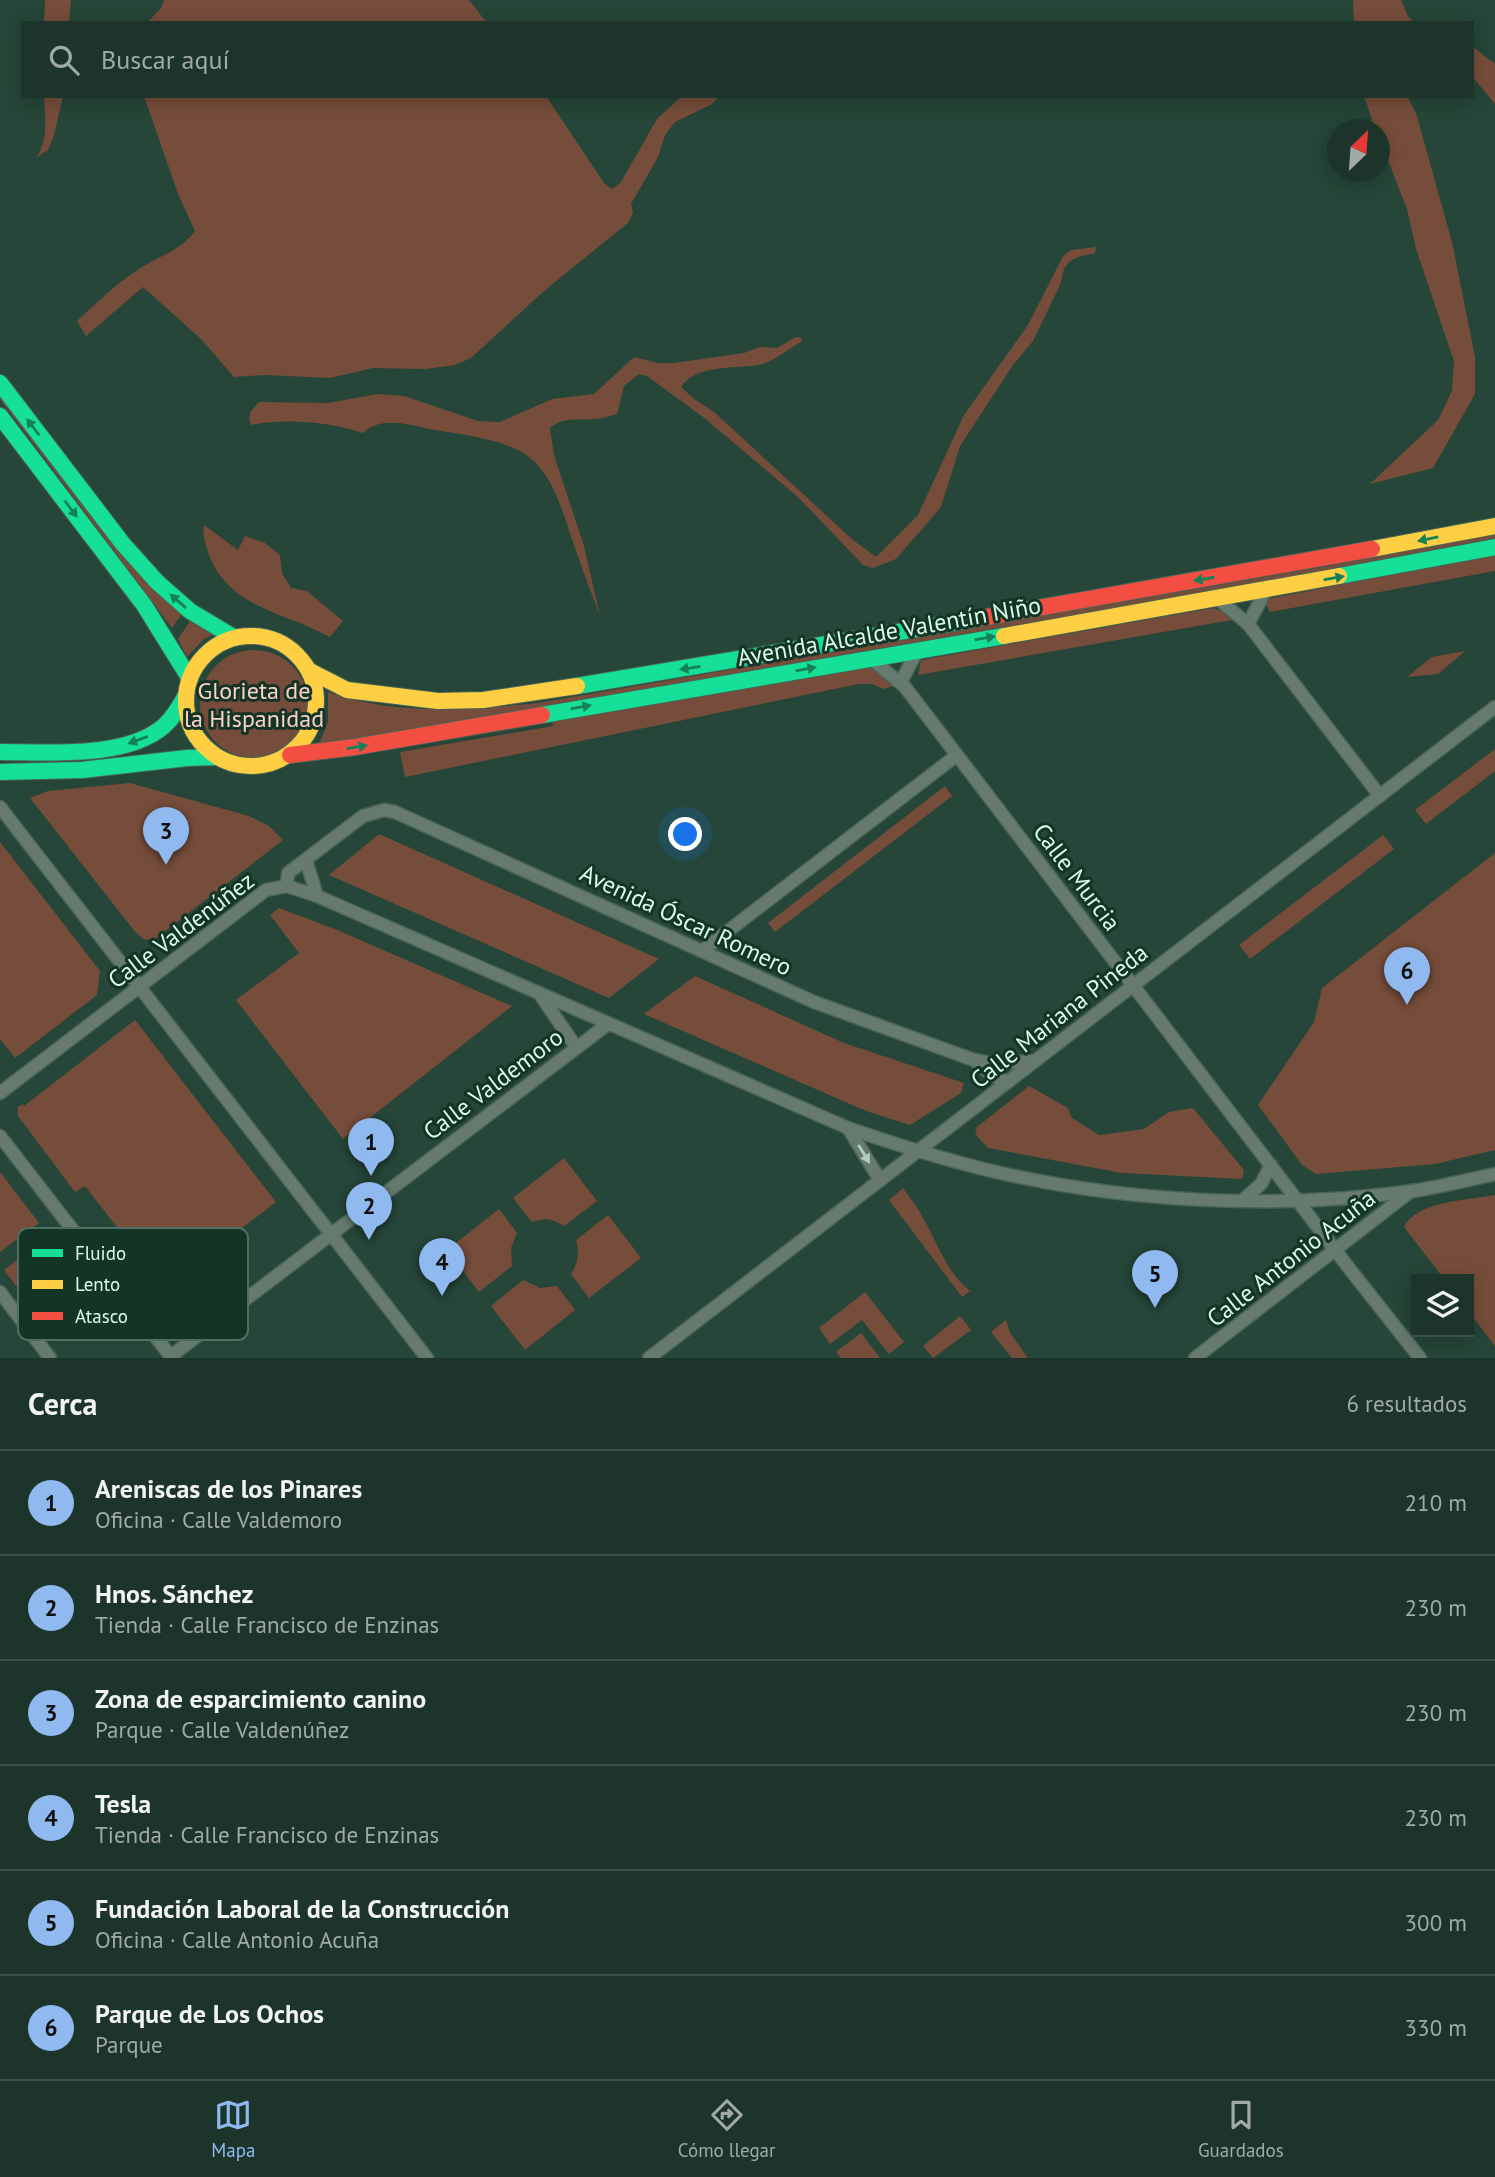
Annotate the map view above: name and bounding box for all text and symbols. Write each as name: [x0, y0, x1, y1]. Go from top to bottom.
search box: [21, 21, 1474, 98]
icon: search: [45, 41, 83, 79]
text: Buscar aquí: [101, 43, 229, 76]
north arrow: [1327, 119, 1390, 182]
one-way arrow: [26, 418, 41, 436]
one-way arrow: [63, 500, 77, 518]
one-way arrow: [1417, 534, 1439, 545]
one-way arrow: [1323, 572, 1345, 583]
one-way arrow: [1193, 574, 1215, 585]
street label: Avenida Alcalde Valentín Niño: [735, 589, 1043, 673]
one-way arrow: [169, 593, 187, 609]
one-way arrow: [974, 632, 996, 643]
one-way arrow: [679, 663, 701, 674]
one-way arrow: [795, 663, 817, 674]
park label: Glorieta de la Hispanidad: [184, 675, 324, 734]
one-way arrow: [571, 701, 593, 712]
one-way arrow: [127, 735, 148, 746]
one-way arrow: [347, 741, 369, 752]
pin: 3: [143, 807, 189, 865]
your location: [668, 817, 702, 851]
street label: Calle Murcia: [1026, 817, 1128, 937]
street label: Avenida Óscar Romero: [575, 857, 797, 983]
street label: Calle Valdenúñez: [102, 865, 260, 995]
street label: Calle Mariana Pineda: [964, 937, 1154, 1095]
pin: 6: [1384, 947, 1430, 1005]
street label: Calle Valdemoro: [417, 1021, 569, 1147]
pin: 1: [348, 1118, 394, 1176]
one-way arrow: [858, 1145, 871, 1164]
pin: 2: [346, 1182, 392, 1240]
street label: Calle Antonio Acuña: [1200, 1183, 1382, 1333]
legend: [18, 1228, 248, 1340]
pin: 4: [419, 1238, 465, 1296]
text: Fluido: [75, 1241, 126, 1265]
pin: 5: [1132, 1250, 1178, 1308]
text: Lento: [75, 1272, 120, 1296]
map controls: [1411, 1274, 1474, 1337]
button: layers: [1411, 1274, 1474, 1337]
text: Atasco: [75, 1304, 128, 1328]
text: Cerca: [28, 1384, 97, 1423]
text: 6 resultados: [1346, 1389, 1467, 1418]
text: Areniscas de los Pinares: [95, 1472, 362, 1505]
text: 1: [44, 1488, 58, 1517]
text: 210 m: [1405, 1488, 1467, 1517]
text: Oficina · Calle Valdemoro: [95, 1505, 342, 1534]
text: Hnos. Sánchez: [95, 1577, 253, 1610]
text: 2: [44, 1593, 58, 1622]
text: 230 m: [1405, 1593, 1467, 1622]
text: Tienda · Calle Francisco de Enzinas: [95, 1610, 439, 1639]
text: Zona de esparcimiento canino: [95, 1682, 426, 1715]
text: 3: [44, 1698, 58, 1727]
text: 230 m: [1405, 1698, 1467, 1727]
text: Parque · Calle Valdenúñez: [95, 1715, 349, 1744]
text: Tesla: [95, 1787, 151, 1820]
text: 4: [44, 1803, 58, 1832]
text: 230 m: [1405, 1803, 1467, 1832]
text: Tienda · Calle Francisco de Enzinas: [95, 1820, 439, 1849]
text: Fundación Laboral de la Construcción: [95, 1892, 509, 1925]
text: 5: [44, 1908, 58, 1937]
text: 300 m: [1405, 1908, 1467, 1937]
text: Oficina · Calle Antonio Acuña: [95, 1925, 379, 1954]
text: Parque de Los Ochos: [95, 1997, 324, 2030]
text: 6: [44, 2013, 58, 2042]
text: 330 m: [1405, 2013, 1467, 2042]
text: Parque: [95, 2030, 163, 2059]
tab: Mapa: [211, 2096, 255, 2162]
tab: Cómo llegar: [678, 2096, 776, 2162]
tab: Guardados: [1198, 2096, 1284, 2162]

